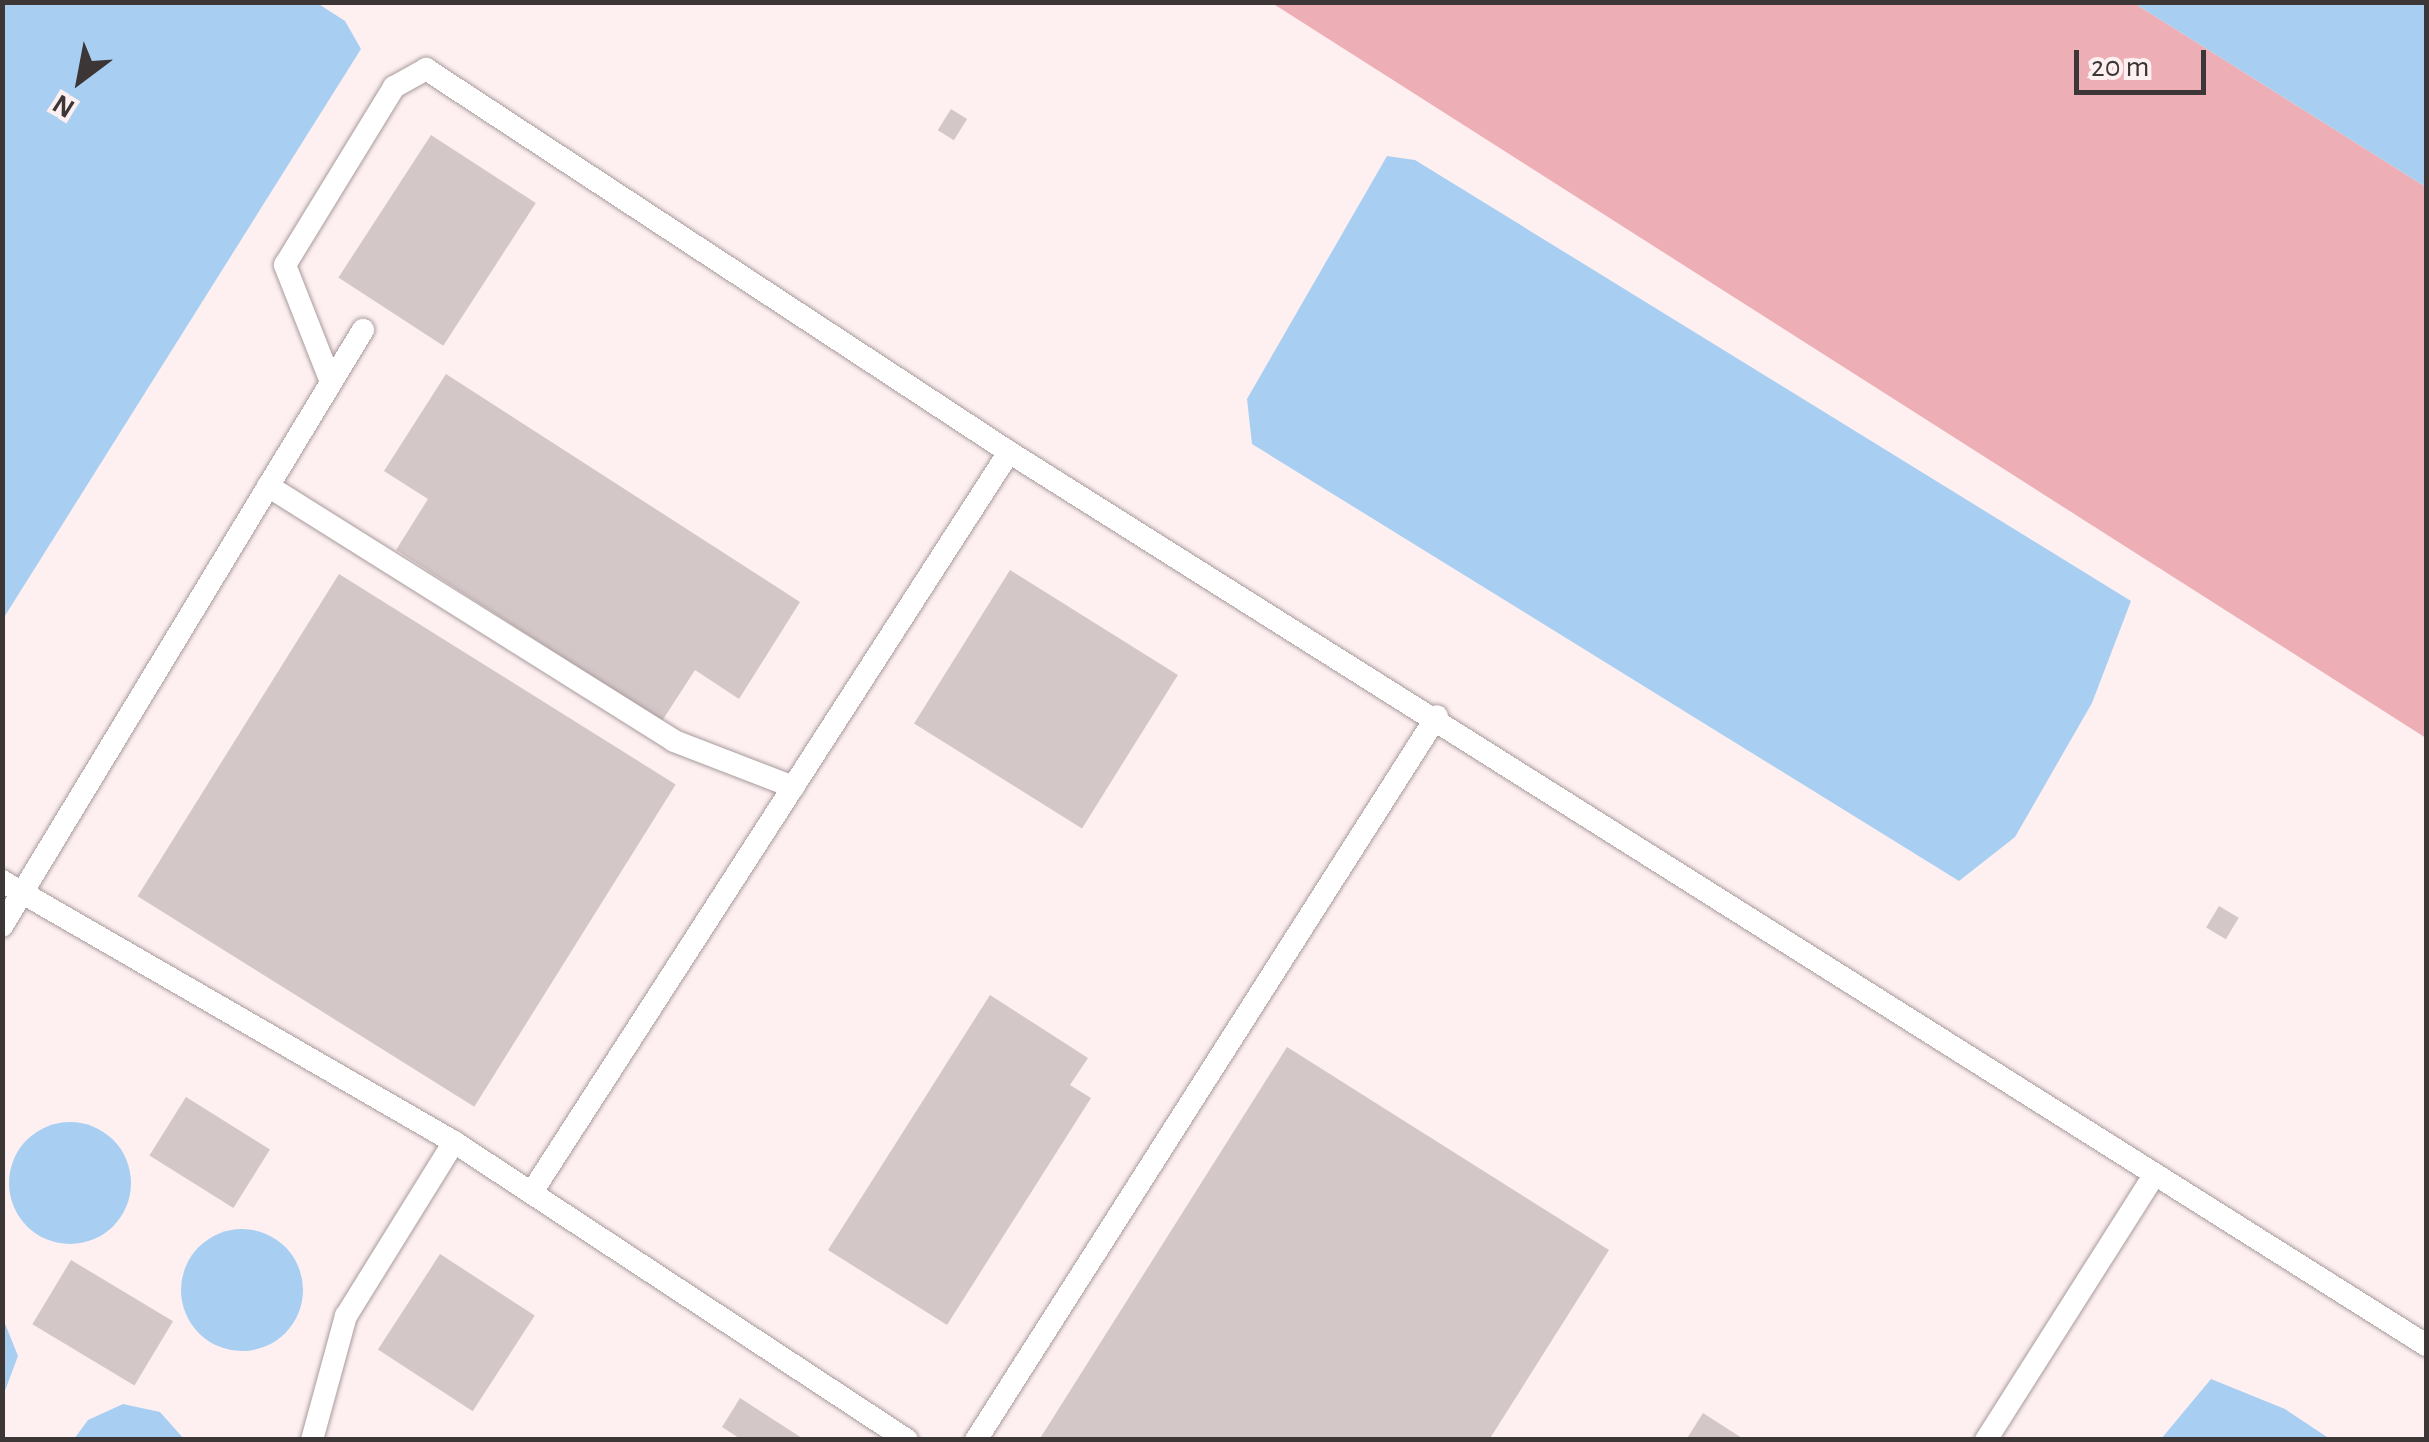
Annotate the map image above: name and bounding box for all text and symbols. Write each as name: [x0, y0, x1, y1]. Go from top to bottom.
north arrow: [30, 30, 130, 130]
scale bar: [2079, 30, 2212, 92]
text: 20 m: [2091, 52, 2149, 82]
text: N: [48, 88, 80, 122]

